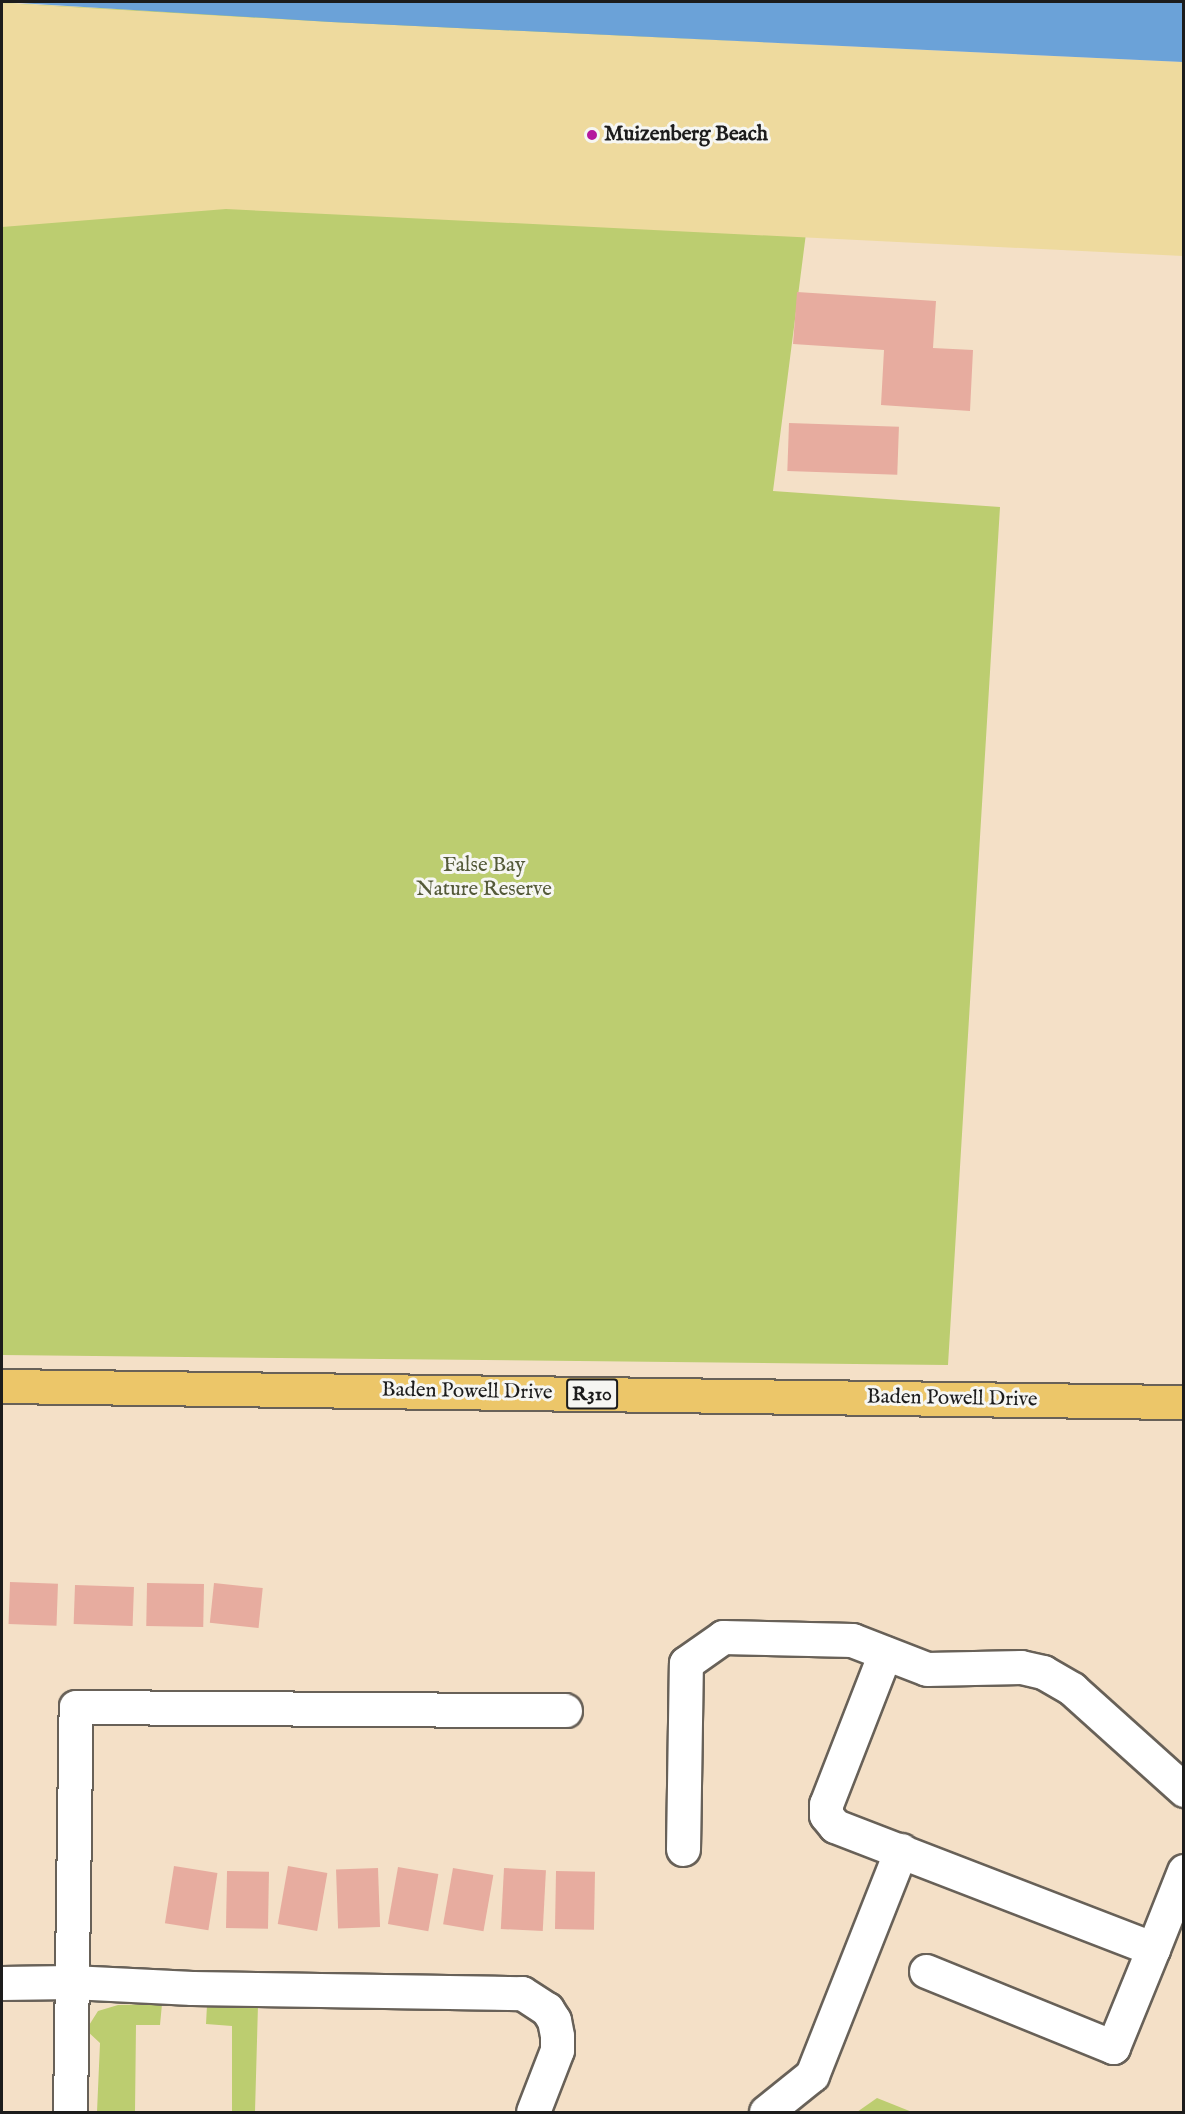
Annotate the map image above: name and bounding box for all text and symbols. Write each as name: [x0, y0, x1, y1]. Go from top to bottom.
place label: Muizenberg Beach: [604, 122, 768, 148]
marker: Muizenberg Beach: [585, 128, 599, 142]
park label: False Bay Nature Reserve: [416, 853, 552, 903]
road number: R310: [565, 1377, 619, 1411]
street label: Baden Powell Drive: [381, 1378, 553, 1406]
street label: Baden Powell Drive: [866, 1385, 1038, 1413]

